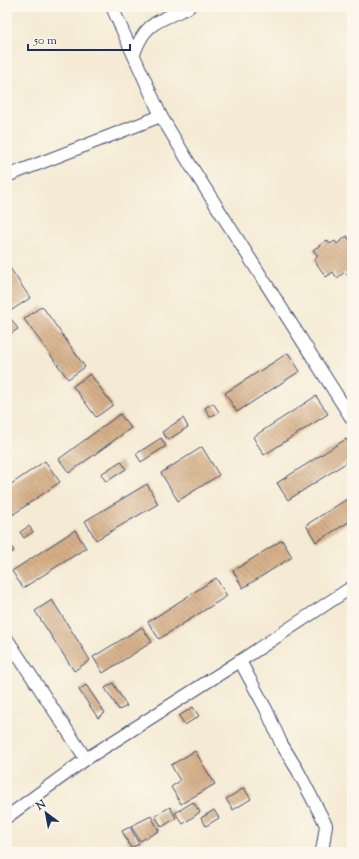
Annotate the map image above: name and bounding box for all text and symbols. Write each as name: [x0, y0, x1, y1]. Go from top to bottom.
scale bar: [28, 26, 130, 52]
text: 50 m: [33, 32, 57, 50]
north arrow: [26, 793, 66, 833]
text: N: [32, 796, 49, 815]

